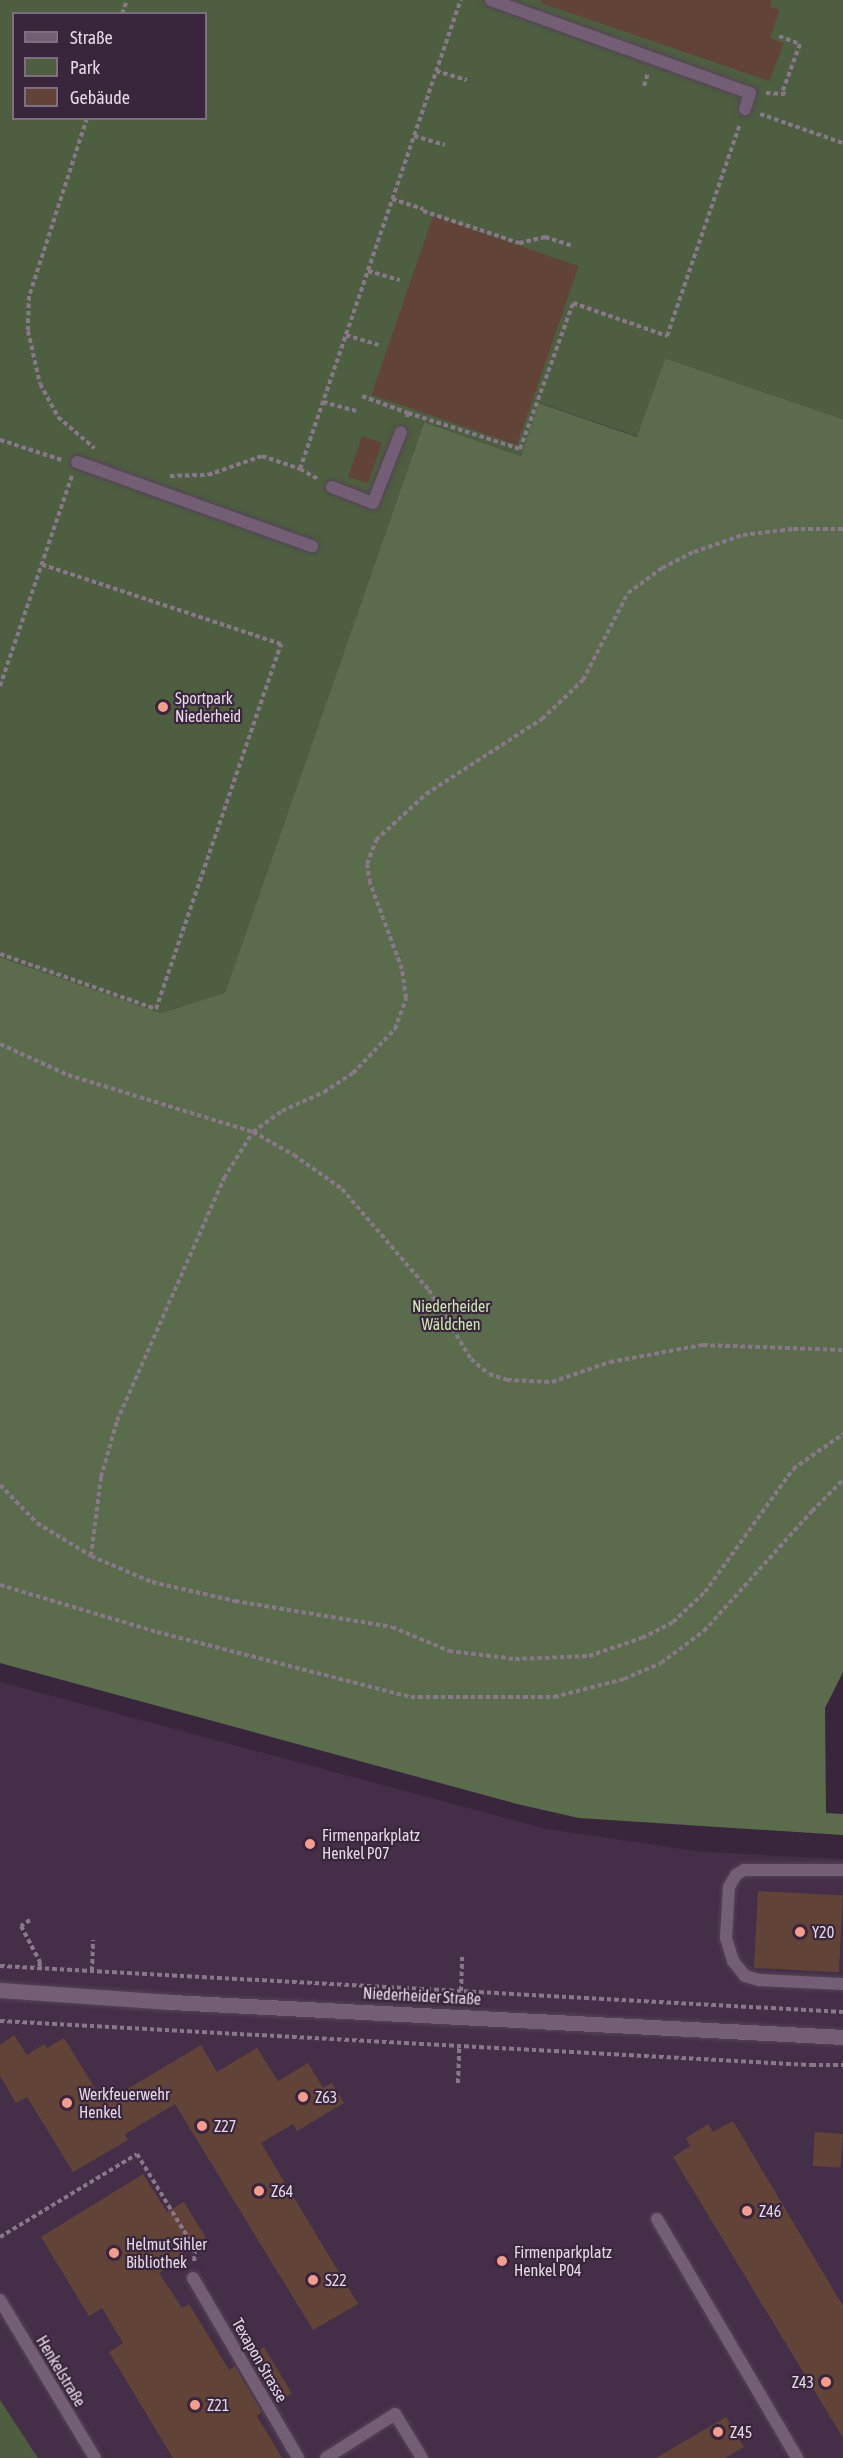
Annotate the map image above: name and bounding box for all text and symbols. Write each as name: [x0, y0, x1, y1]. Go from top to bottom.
legend: [12, 12, 207, 120]
text: Straße: [70, 27, 113, 48]
text: Park: [70, 57, 100, 78]
text: Gebäude: [70, 87, 130, 108]
place label: Sportpark Niederheid: [175, 688, 241, 726]
marker: Sportpark Niederheid: [156, 700, 170, 714]
park label: Niederheider Wäldchen: [412, 1296, 490, 1334]
place label: Firmenparkplatz Henkel P07: [322, 1825, 420, 1863]
marker: Firmenparkplatz Henkel P07: [303, 1837, 317, 1851]
place label: Y20: [812, 1922, 834, 1942]
marker: Y20: [793, 1925, 807, 1939]
street label: Niederheider Straße: [362, 1983, 482, 2009]
place label: Werkfeuerwehr Henkel: [79, 2084, 170, 2122]
place label: Z63: [315, 2087, 337, 2107]
marker: Z63: [296, 2090, 310, 2104]
marker: Werkfeuerwehr Henkel: [60, 2096, 74, 2110]
place label: Z27: [214, 2116, 236, 2136]
marker: Z27: [195, 2119, 209, 2133]
place label: Z64: [271, 2181, 293, 2201]
marker: Z64: [252, 2184, 266, 2198]
place label: Z46: [759, 2201, 781, 2221]
marker: Z46: [740, 2204, 754, 2218]
place label: Helmut Sihler Bibliothek: [126, 2234, 207, 2272]
place label: Firmenparkplatz Henkel P04: [514, 2242, 612, 2280]
marker: Helmut Sihler Bibliothek: [107, 2246, 121, 2260]
marker: Firmenparkplatz Henkel P04: [495, 2254, 509, 2268]
place label: S22: [325, 2270, 347, 2290]
marker: S22: [306, 2273, 320, 2287]
street label: Texapon Strasse: [228, 2315, 292, 2405]
street label: Henkelstraße: [32, 2332, 90, 2410]
place label: Z43: [792, 2372, 814, 2392]
marker: Z43: [819, 2375, 833, 2389]
place label: Z21: [207, 2395, 229, 2415]
marker: Z21: [188, 2398, 202, 2412]
place label: Z45: [730, 2422, 752, 2442]
marker: Z45: [711, 2425, 725, 2439]

